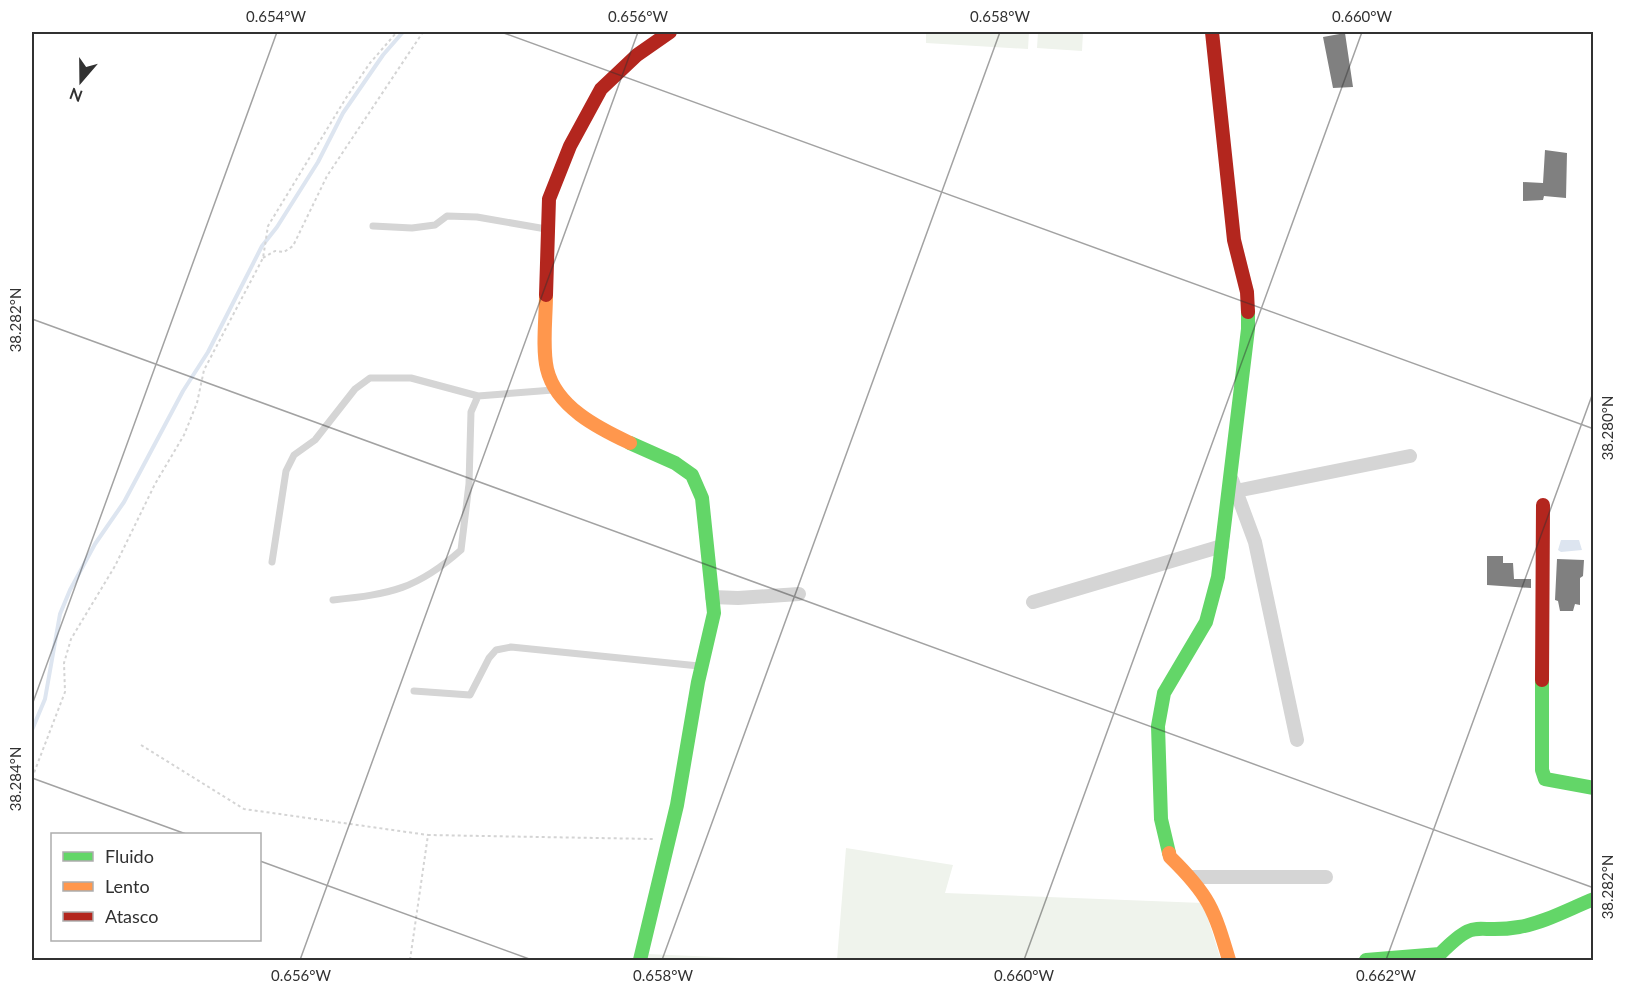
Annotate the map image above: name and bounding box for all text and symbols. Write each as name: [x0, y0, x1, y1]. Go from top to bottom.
text: 0.654°W: [246, 7, 307, 25]
text: 0.656°W: [608, 7, 669, 25]
text: 0.658°W: [970, 7, 1031, 25]
text: 0.660°W: [1332, 7, 1393, 25]
north arrow: [51, 51, 111, 111]
text: N: [67, 85, 85, 107]
text: 38.282°N: [6, 288, 24, 352]
text: 38.280°N: [1598, 396, 1616, 460]
text: 38.284°N: [6, 747, 24, 811]
legend: [51, 833, 261, 941]
text: Fluido: [105, 845, 154, 867]
text: 38.282°N: [1598, 855, 1616, 919]
text: Lento: [105, 875, 150, 897]
text: Atasco: [105, 905, 158, 927]
text: 0.656°W: [271, 966, 332, 984]
text: 0.658°W: [633, 966, 694, 984]
text: 0.660°W: [994, 966, 1055, 984]
text: 0.662°W: [1356, 966, 1417, 984]

